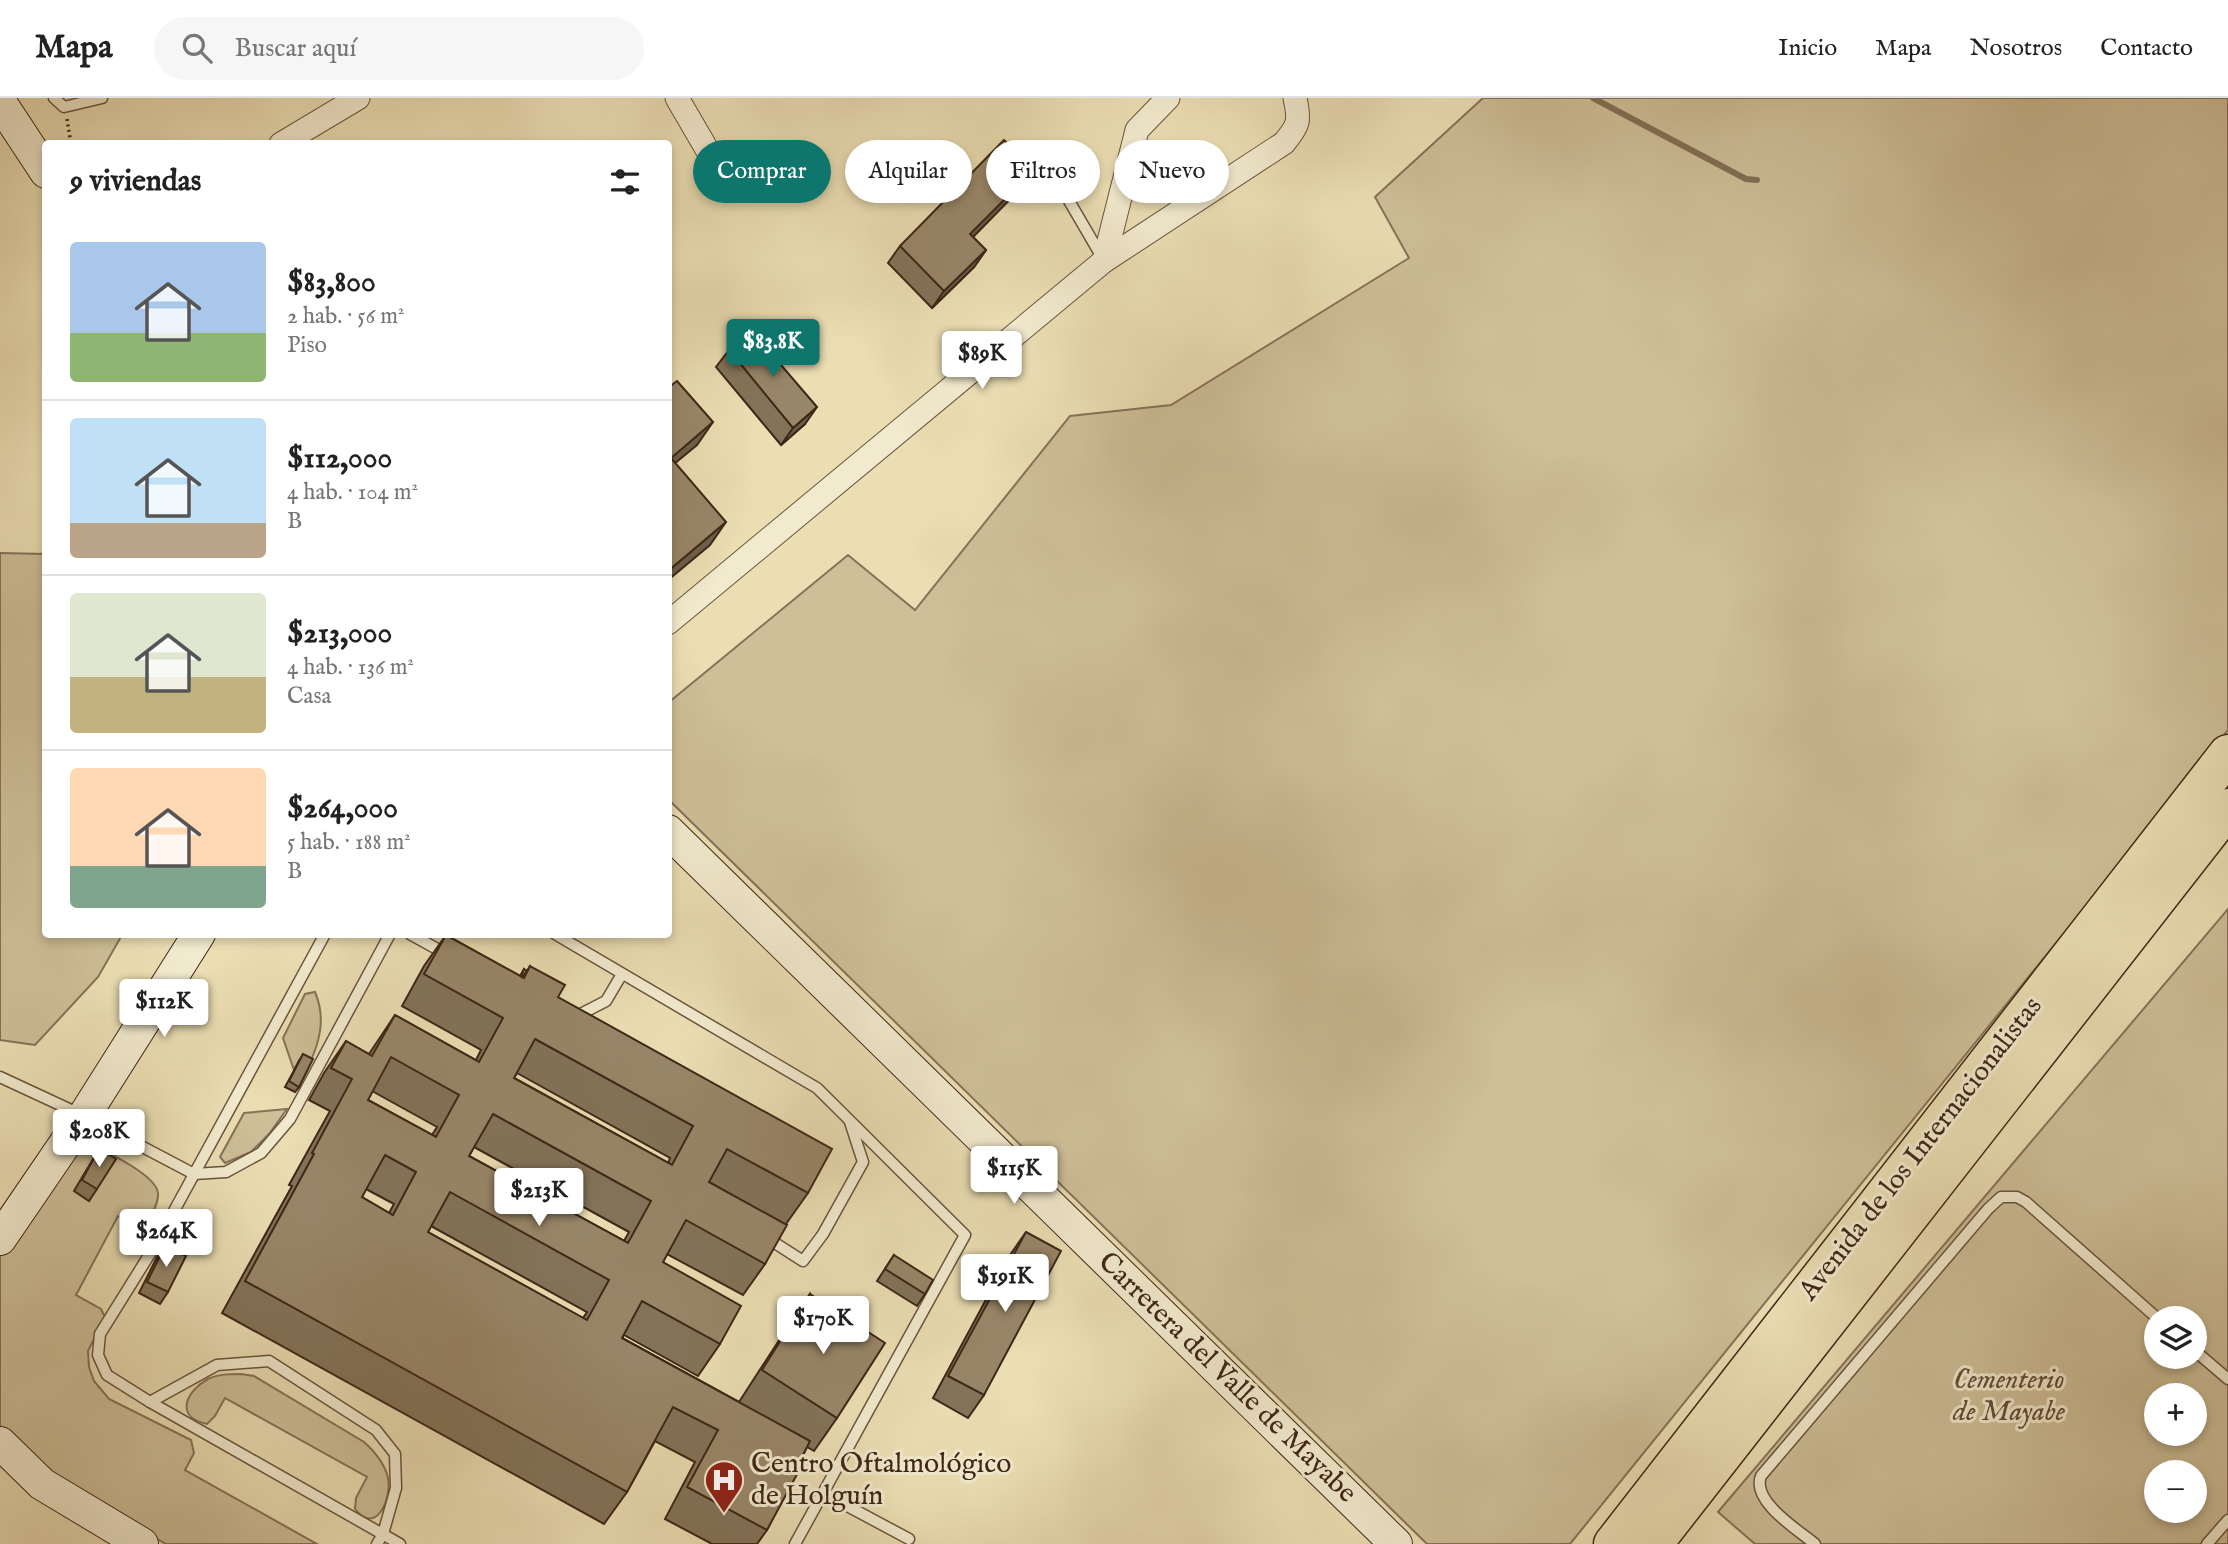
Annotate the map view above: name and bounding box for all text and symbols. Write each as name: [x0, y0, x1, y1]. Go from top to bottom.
search box: [154, 17, 644, 80]
text: Mapa: [35, 27, 112, 69]
icon: search: [178, 29, 216, 67]
text: Buscar aquí: [234, 32, 356, 65]
text: Inicio: [1778, 33, 1837, 64]
text: Mapa: [1875, 33, 1931, 64]
text: Nosotros: [1969, 33, 2062, 64]
text: Contacto: [2100, 33, 2193, 64]
chip: Comprar: [693, 140, 831, 203]
chip: Alquilar: [845, 140, 972, 203]
chip: Filtros: [986, 140, 1100, 203]
chip: Nuevo: [1114, 140, 1229, 203]
text: 9 viviendas: [70, 163, 201, 201]
icon: filters: [606, 163, 644, 201]
text: $83,800: [287, 264, 376, 302]
icon: home: [126, 270, 210, 354]
text: 2 hab. · 56 m²: [287, 302, 405, 331]
pin: $83.8K: [716, 320, 830, 379]
text: $83.8K: [743, 327, 803, 356]
text: Piso: [287, 331, 327, 360]
pin: $89K: [941, 331, 1023, 391]
text: $89K: [958, 339, 1006, 368]
text: $112,000: [287, 440, 392, 478]
icon: home: [126, 446, 210, 530]
text: 4 hab. · 104 m²: [287, 478, 418, 507]
text: B: [287, 507, 302, 536]
text: $213,000: [287, 615, 392, 653]
icon: home: [126, 621, 210, 705]
text: 4 hab. · 136 m²: [287, 653, 414, 682]
text: Casa: [287, 682, 331, 711]
text: $264,000: [287, 790, 398, 828]
icon: home: [126, 796, 210, 880]
text: 5 hab. · 188 m²: [287, 828, 411, 857]
text: B: [287, 857, 302, 886]
pin: $112K: [115, 979, 213, 1039]
text: $112K: [135, 987, 193, 1016]
street label: Avenida de los Internacionalistas: [1791, 990, 2051, 1309]
pin: $208K: [50, 1110, 148, 1169]
text: $208K: [69, 1117, 129, 1146]
pin: $115K: [965, 1146, 1063, 1206]
text: $115K: [987, 1154, 1041, 1183]
pin: $213K: [490, 1168, 588, 1228]
text: $213K: [510, 1176, 568, 1205]
pin: $264K: [117, 1210, 215, 1269]
text: $264K: [135, 1217, 197, 1246]
street label: Carretera del Valle de Mayabe: [1090, 1245, 1364, 1511]
pin: $191K: [956, 1254, 1054, 1314]
text: $191K: [977, 1262, 1033, 1291]
pin: $170K: [774, 1296, 872, 1356]
text: $170K: [793, 1304, 853, 1333]
map controls: [2144, 1306, 2207, 1523]
button: layers: [2144, 1306, 2207, 1369]
park label: Cementerio de Mayabe: [1952, 1363, 2066, 1430]
button: +: [2144, 1383, 2207, 1446]
place label: Centro Oftalmológico de Holguín: [751, 1447, 1011, 1514]
hospital icon: Centro Oftalmológico de Holguín: [703, 1459, 745, 1514]
button: −: [2144, 1460, 2207, 1523]

